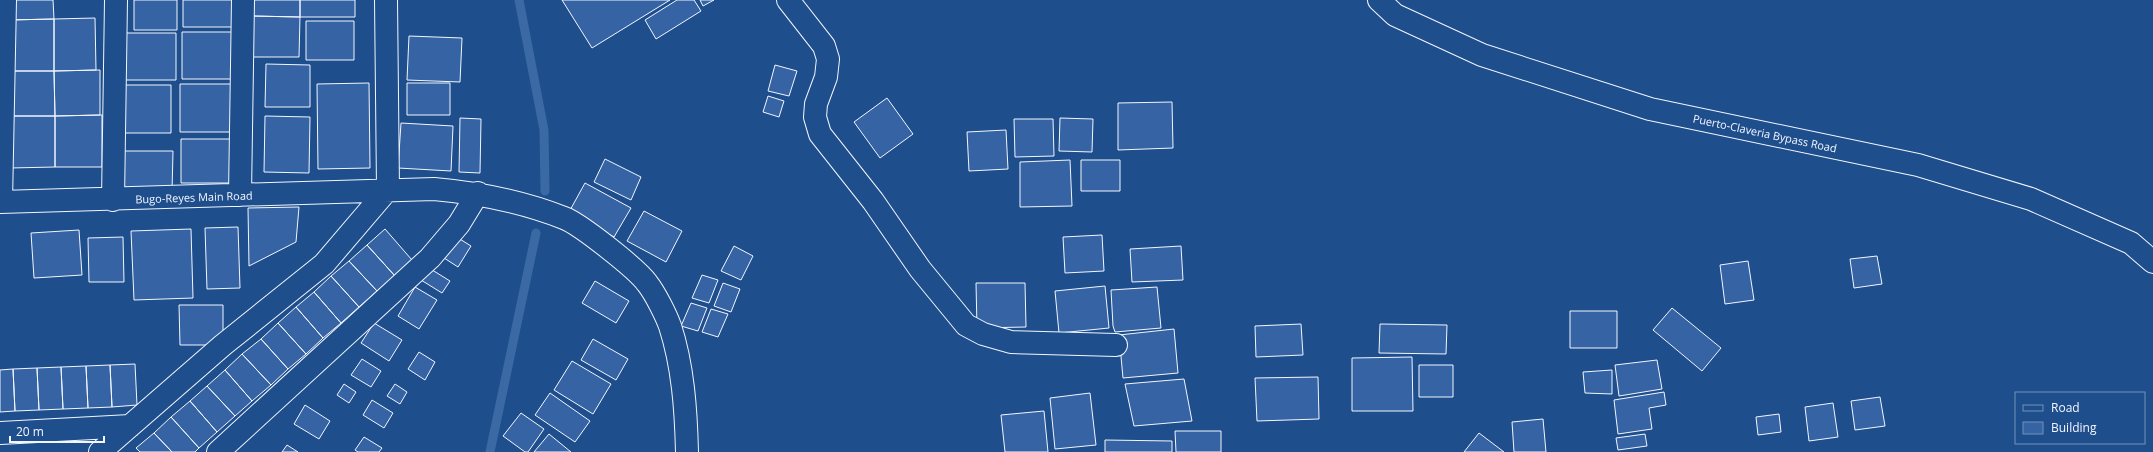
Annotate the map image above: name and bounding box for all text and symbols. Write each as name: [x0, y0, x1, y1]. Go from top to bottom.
street label: Puerto-Claveria Bypass Road: [1692, 110, 1838, 156]
street label: Bugo-Reyes Main Road: [135, 187, 253, 207]
legend: [2015, 392, 2145, 444]
text: Road: [2051, 399, 2080, 416]
scale bar: [10, 418, 104, 444]
text: Building: [2051, 419, 2097, 436]
text: 20 m: [16, 423, 44, 440]

